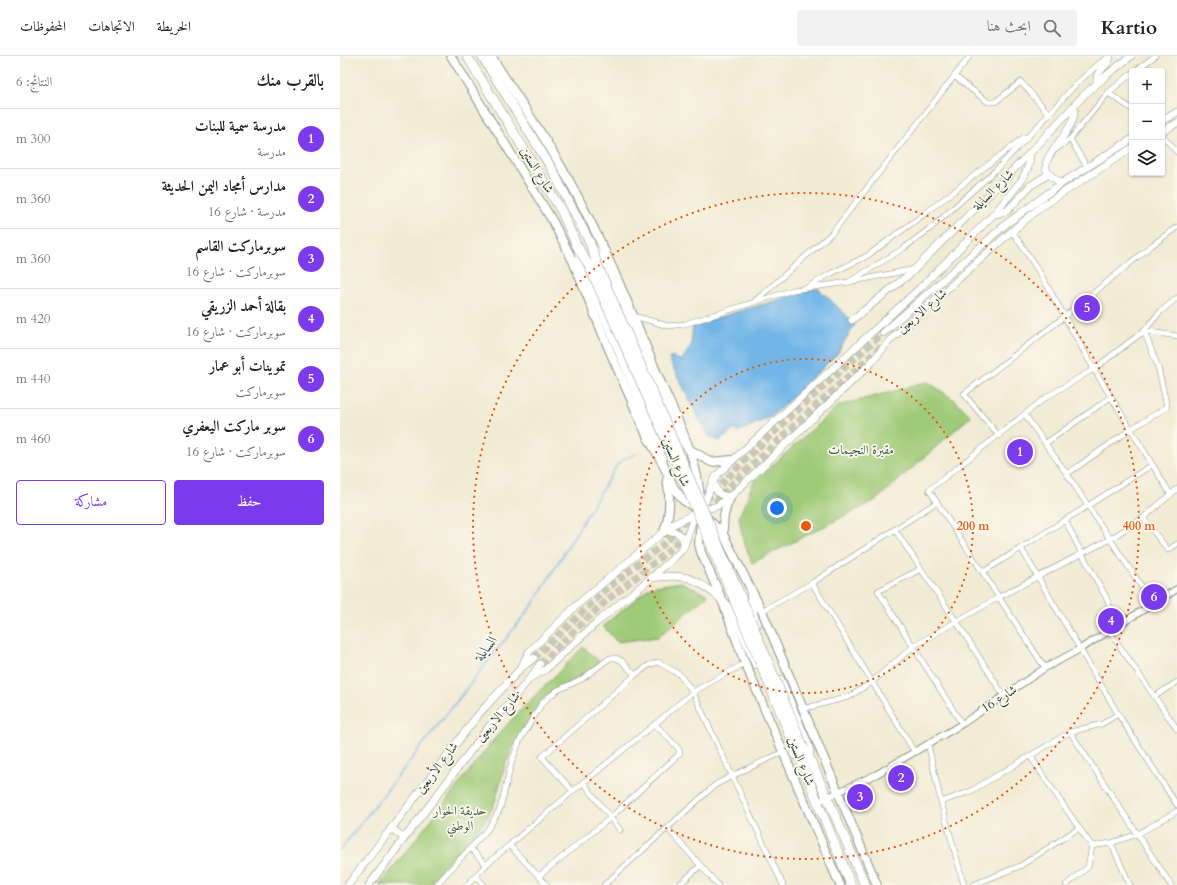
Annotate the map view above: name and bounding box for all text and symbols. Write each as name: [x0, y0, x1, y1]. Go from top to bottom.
search box: [797, 10, 1077, 46]
text: Kartio: [1101, 15, 1157, 41]
text: ابحث هنا: [987, 16, 1031, 36]
text: المحفوظات: [20, 17, 66, 36]
text: الاتجاهات: [88, 17, 135, 36]
text: الخريطة: [157, 17, 191, 36]
icon: search: [1041, 17, 1063, 39]
map controls: [1129, 68, 1165, 176]
button: +: [1129, 68, 1165, 104]
text: بالقرب منك: [257, 69, 324, 92]
text: النتائج: 6: [16, 73, 52, 91]
button: −: [1129, 104, 1165, 140]
text: مدرسة سمية للبنات: [195, 116, 286, 136]
text: 300 m: [16, 130, 50, 148]
text: 1: [308, 130, 314, 148]
button: layers: [1129, 140, 1165, 176]
text: مدرسة: [257, 143, 286, 161]
street label: شارع الستين: [514, 143, 558, 198]
street label: شارع السايلة: [968, 165, 1019, 217]
text: مدارس أمجاد اليمن الحديثة: [162, 176, 286, 196]
text: 360 m: [16, 190, 50, 208]
text: 2: [308, 190, 314, 208]
text: مدرسة · شارع 16: [208, 203, 286, 221]
text: سوبرمارکت القاسم: [195, 236, 286, 256]
text: 360 m: [16, 250, 50, 268]
text: 3: [308, 250, 314, 268]
text: سوبرماركت · شارع 16: [186, 263, 286, 281]
street label: شارع الاربعين: [893, 284, 952, 339]
pin: 5: [1074, 293, 1100, 323]
text: بقالة أحمد الزريقي: [201, 296, 286, 316]
text: 420 m: [16, 310, 50, 328]
text: 4: [308, 310, 314, 328]
text: سوبرماركت · شارع 16: [186, 323, 286, 341]
text: تموينات أبو عمار: [209, 356, 286, 376]
text: 440 m: [16, 370, 50, 388]
text: 5: [308, 370, 314, 388]
text: سوبرماركت: [236, 383, 286, 401]
text: سوبر ماركت اليعفري: [182, 416, 286, 436]
text: 460 m: [16, 430, 50, 448]
text: 6: [308, 430, 314, 448]
street label: شارع الستين: [656, 435, 694, 490]
pin: 1: [1007, 437, 1033, 467]
park label: مقبرة النجيمات: [828, 441, 894, 459]
text: سوبرماركت · شارع 16: [186, 443, 286, 461]
button: مشاركة: [16, 480, 166, 525]
button: حفظ: [174, 480, 324, 525]
your location: [767, 498, 787, 518]
text: 200 m: [957, 518, 990, 534]
text: 400 m: [1123, 518, 1156, 534]
centre of rings: [799, 519, 813, 533]
pin: 6: [1141, 582, 1167, 612]
pin: 4: [1098, 606, 1124, 636]
water label: السايلة: [469, 631, 502, 666]
street label: شارع 16: [978, 681, 1022, 719]
street label: شارع الاربعين: [472, 688, 526, 747]
street label: شارع الستين: [781, 734, 819, 789]
street label: شارع الأربعين: [412, 738, 464, 799]
pin: 2: [888, 763, 914, 793]
pin: 3: [847, 782, 873, 812]
park label: حديقة الحوار الوطني: [431, 802, 487, 837]

